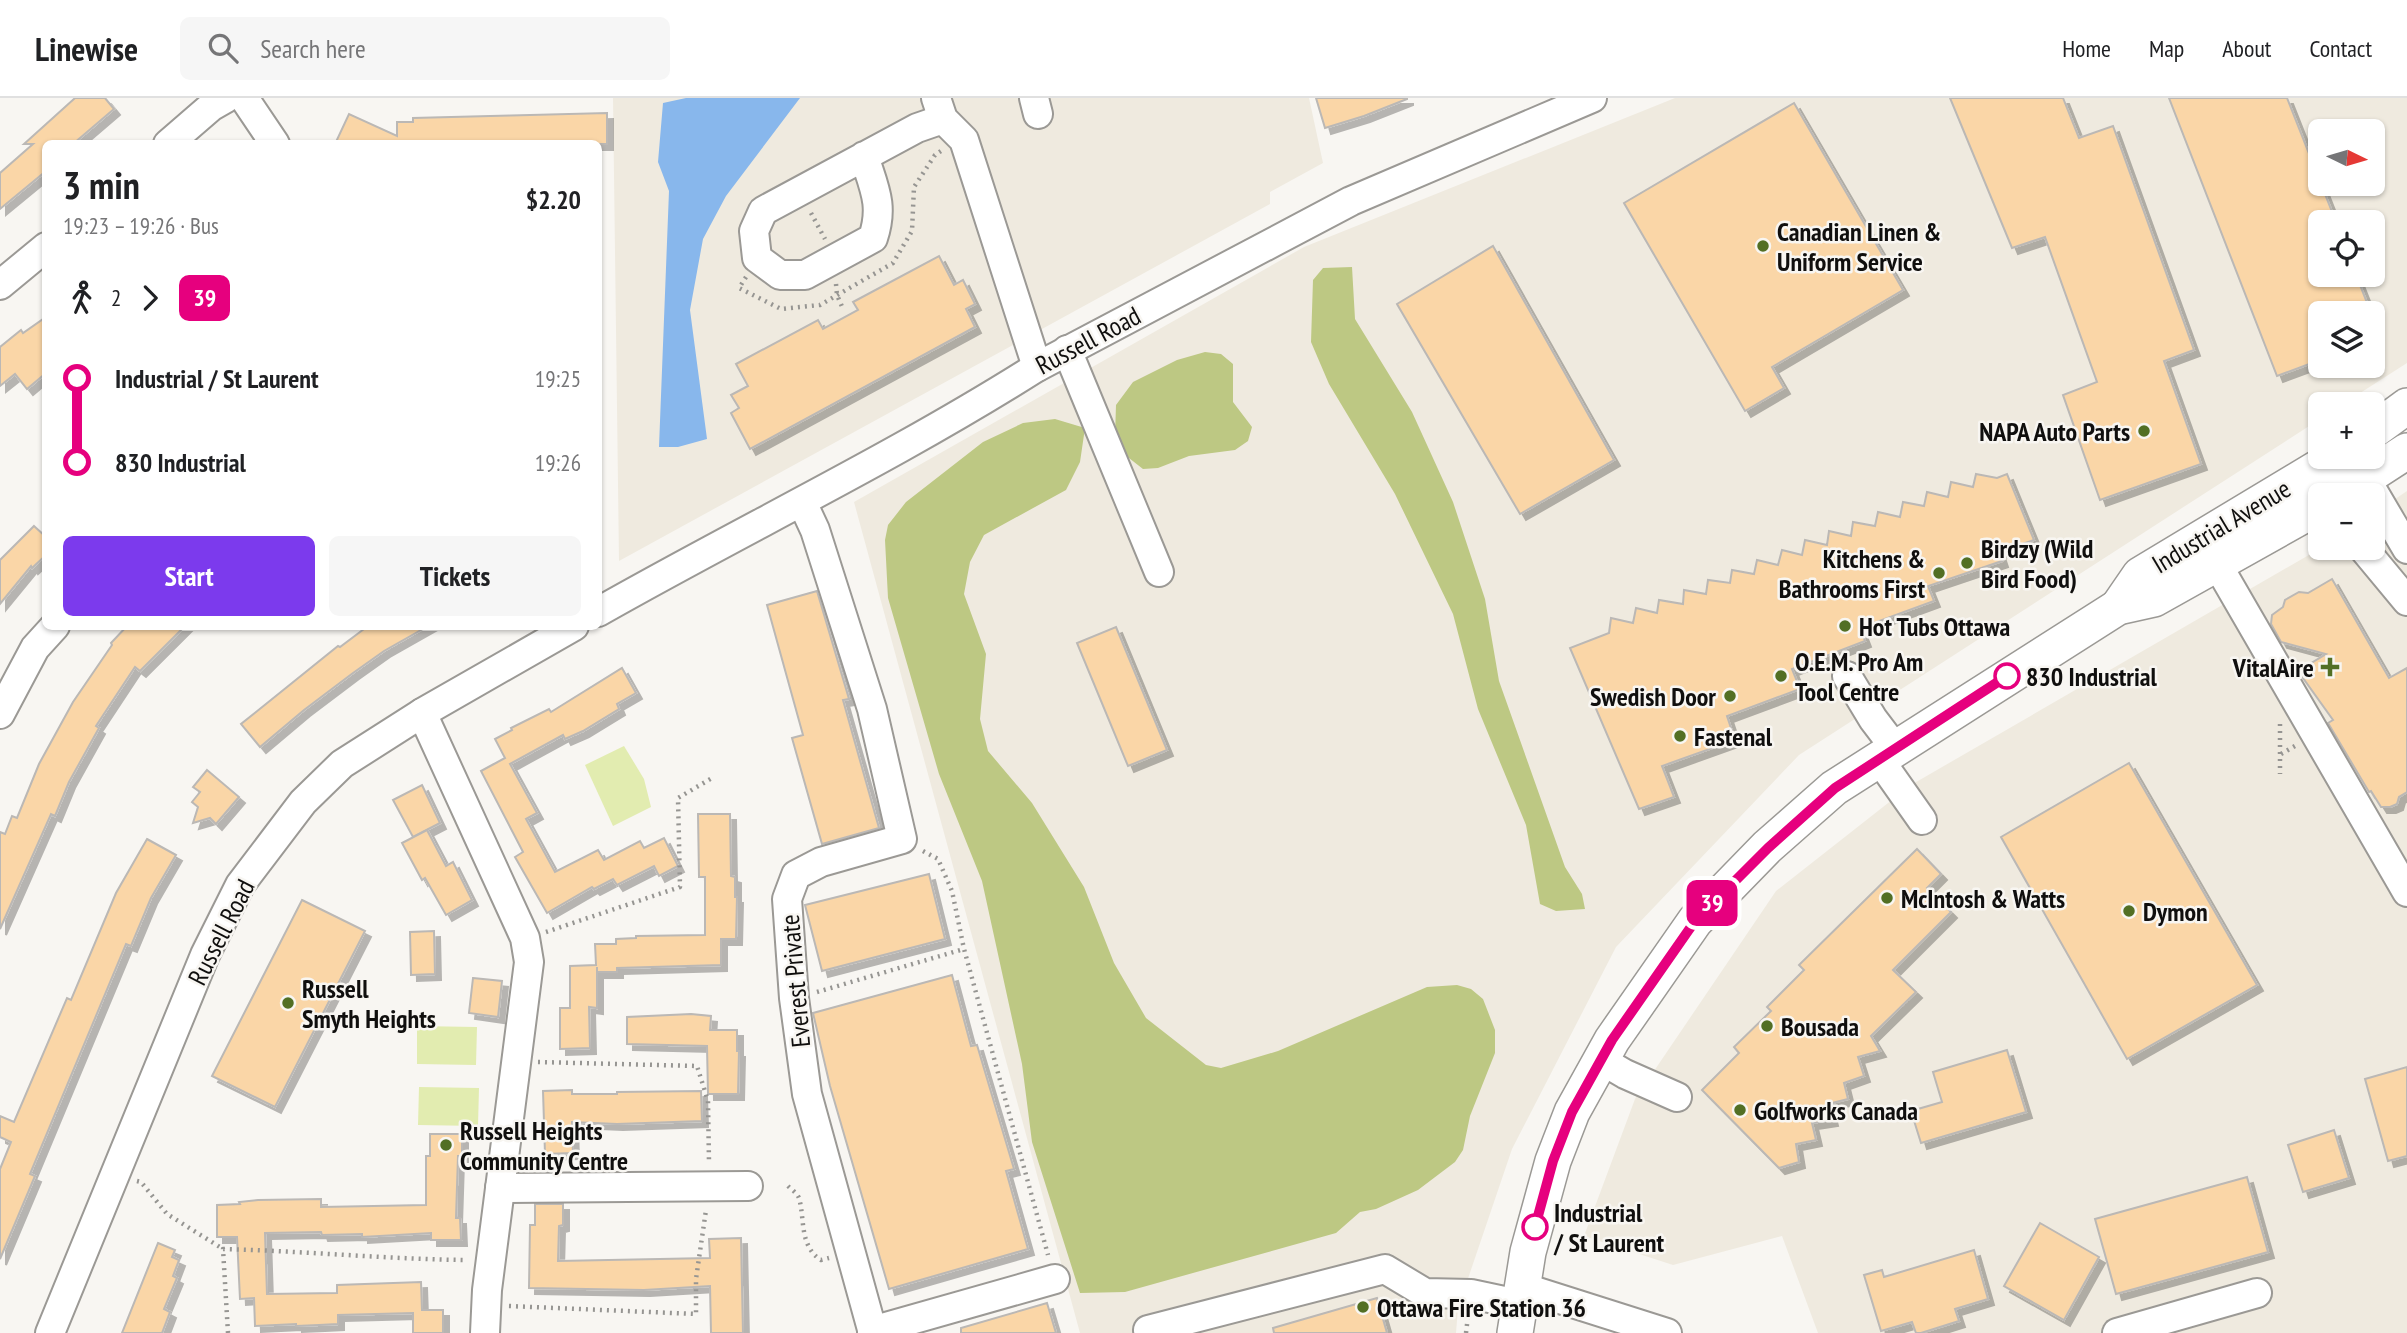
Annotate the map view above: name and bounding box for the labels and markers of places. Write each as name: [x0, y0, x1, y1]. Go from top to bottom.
place label: Canadian Linen & Uniform Service: [1777, 215, 1941, 278]
marker: Canadian Linen & Uniform Service: [1755, 238, 1771, 254]
place label: NAPA Auto Parts: [1979, 415, 2130, 448]
marker: NAPA Auto Parts: [2136, 423, 2152, 439]
place label: Birdzy (Wild Bird Food): [1981, 532, 2093, 595]
place label: Kitchens & Bathrooms First: [1779, 542, 1925, 605]
marker: Birdzy (Wild Bird Food): [1959, 555, 1975, 571]
marker: Kitchens & Bathrooms First: [1931, 565, 1947, 581]
place label: Hot Tubs Ottawa: [1859, 610, 2010, 643]
marker: Hot Tubs Ottawa: [1837, 618, 1853, 634]
place label: O.E.M. Pro Am Tool Centre: [1795, 645, 1923, 708]
place label: VitalAire: [2232, 651, 2314, 684]
marker: VitalAire: [2320, 657, 2340, 677]
place label: 830 Industrial: [2026, 660, 2158, 693]
marker: 830 Industrial: [1994, 663, 2020, 689]
marker: O.E.M. Pro Am Tool Centre: [1773, 668, 1789, 684]
place label: Swedish Door: [1590, 680, 1716, 713]
marker: Swedish Door: [1722, 688, 1738, 704]
place label: Fastenal: [1694, 720, 1773, 753]
marker: Fastenal: [1672, 728, 1688, 744]
place label: McIntosh & Watts: [1901, 882, 2065, 915]
marker: McIntosh & Watts: [1879, 890, 1895, 906]
place label: Dymon: [2143, 895, 2208, 928]
marker: Dymon: [2121, 903, 2137, 919]
place label: Russell Smyth Heights: [302, 972, 436, 1035]
marker: Russell Smyth Heights: [280, 995, 296, 1011]
place label: Bousada: [1781, 1010, 1859, 1043]
marker: Bousada: [1759, 1018, 1775, 1034]
place label: Golfworks Canada: [1754, 1094, 1918, 1127]
marker: Golfworks Canada: [1732, 1102, 1748, 1118]
place label: Russell Heights Community Centre: [460, 1114, 628, 1177]
marker: Russell Heights Community Centre: [438, 1137, 454, 1153]
place label: Industrial / St Laurent: [1553, 1196, 1664, 1259]
marker: Industrial / St Laurent: [1522, 1214, 1548, 1240]
place label: Ottawa Fire Station 36: [1377, 1291, 1586, 1324]
marker: Ottawa Fire Station 36: [1355, 1299, 1371, 1315]

